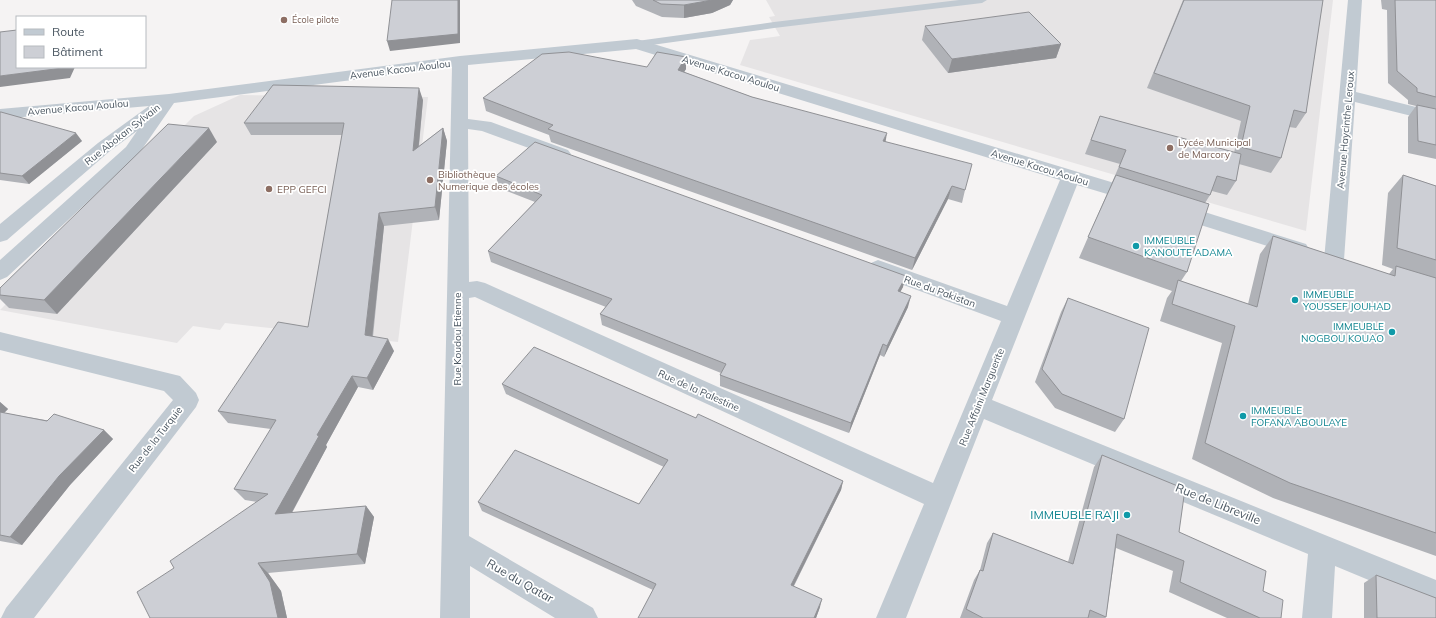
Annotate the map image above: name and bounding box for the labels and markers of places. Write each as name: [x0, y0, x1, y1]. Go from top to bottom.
place label: École pilote: [292, 14, 339, 25]
marker: École pilote: [279, 15, 289, 25]
place label: Lycée Municipal de Marcory: [1178, 136, 1251, 161]
marker: Lycée Municipal de Marcory: [1165, 143, 1175, 153]
place label: Bibliothèque Numerique des écoles: [438, 168, 539, 193]
marker: Bibliothèque Numerique des écoles: [425, 175, 435, 185]
place label: EPP GEFCI: [277, 183, 327, 196]
marker: EPP GEFCI: [264, 184, 274, 194]
place label: IMMEUBLE KANOUTE ADAMA: [1144, 234, 1233, 259]
marker: IMMEUBLE KANOUTE ADAMA: [1131, 241, 1141, 251]
place label: IMMEUBLE YOUSSEF JOUHAD: [1302, 288, 1391, 313]
marker: IMMEUBLE YOUSSEF JOUHAD: [1290, 295, 1300, 305]
place label: IMMEUBLE NOGBOU KOUAO: [1301, 320, 1384, 345]
marker: IMMEUBLE NOGBOU KOUAO: [1387, 327, 1397, 337]
place label: IMMEUBLE FOFANA ABOULAYE: [1251, 404, 1347, 429]
marker: IMMEUBLE FOFANA ABOULAYE: [1238, 411, 1248, 421]
place label: IMMEUBLE RAJI: [1030, 507, 1119, 522]
marker: IMMEUBLE RAJI: [1122, 510, 1132, 520]

